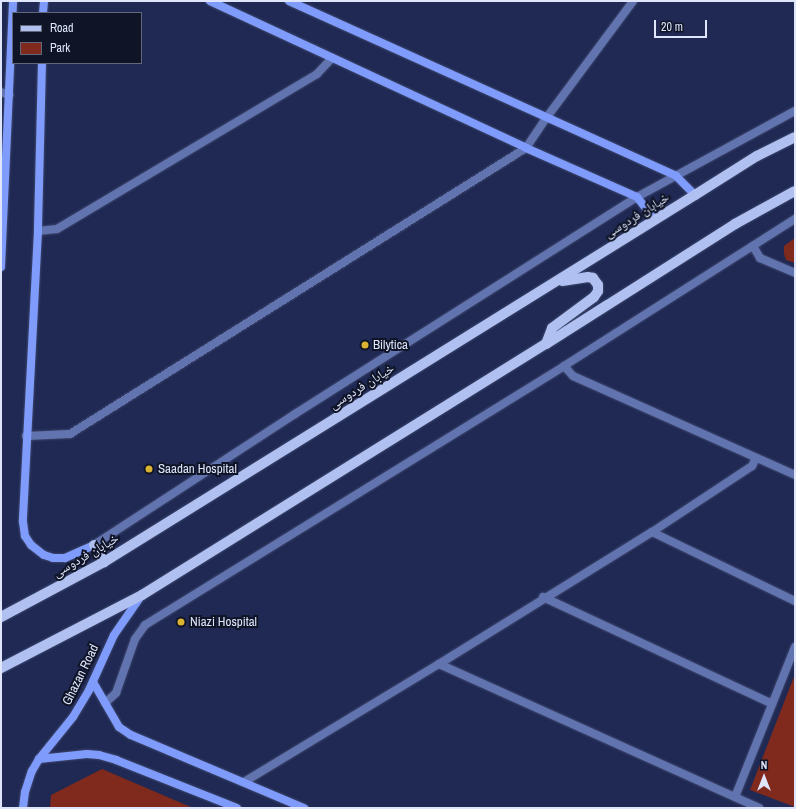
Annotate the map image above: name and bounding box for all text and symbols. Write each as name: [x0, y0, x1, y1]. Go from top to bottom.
legend: [12, 12, 142, 64]
scale bar: [656, 12, 709, 38]
text: 20 m: [661, 19, 683, 35]
text: Road: [50, 20, 74, 36]
text: Park: [50, 40, 70, 56]
street label: خیابان فردوسی: [602, 190, 672, 242]
place label: Bilytica: [373, 337, 408, 353]
marker: Bilytica: [360, 340, 370, 350]
street label: خیابان فردوسی: [327, 361, 397, 413]
place label: Saadan Hospital: [158, 461, 237, 477]
marker: Saadan Hospital: [143, 463, 155, 475]
street label: خیابان فردوسی: [50, 531, 122, 581]
place label: Niazi Hospital: [190, 614, 257, 630]
marker: Niazi Hospital: [175, 616, 187, 628]
street label: Ghazan Road: [60, 642, 102, 708]
north arrow: [744, 757, 784, 797]
text: N: [761, 758, 767, 772]

